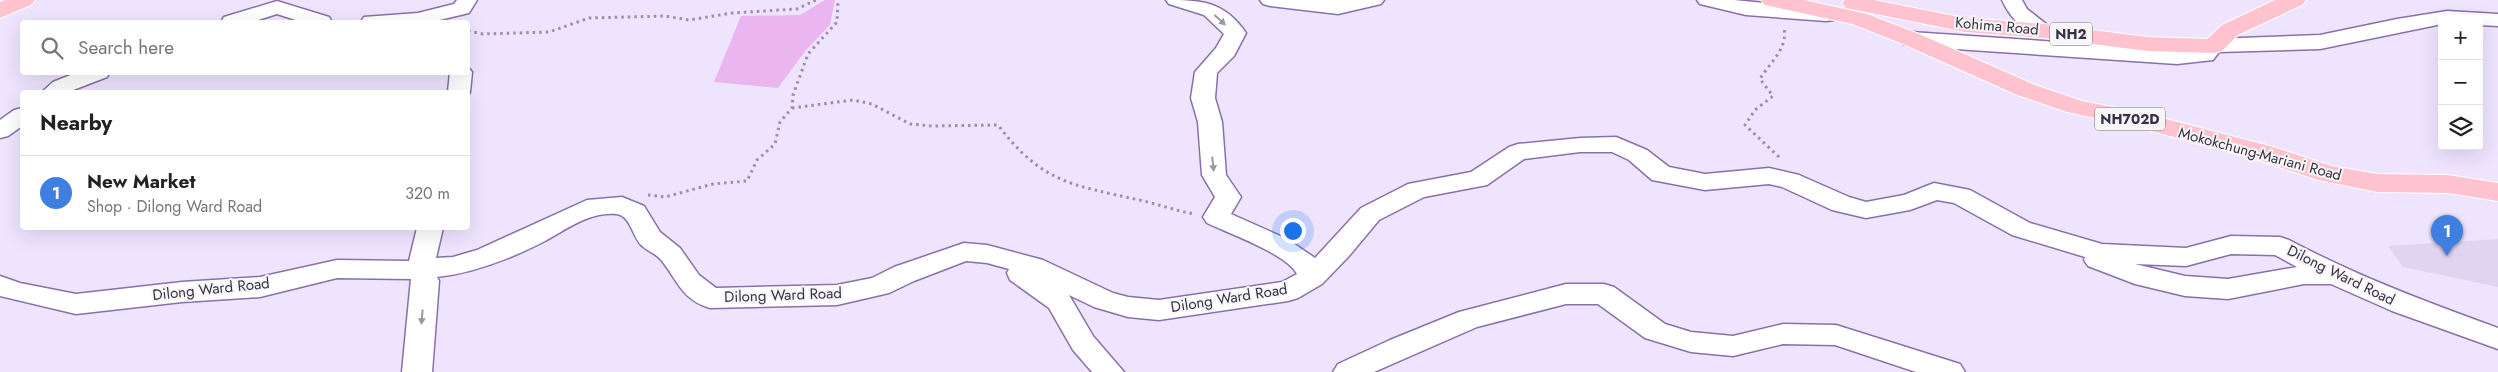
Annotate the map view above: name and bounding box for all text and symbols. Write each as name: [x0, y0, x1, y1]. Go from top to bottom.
street label: Kohima Road: [1954, 11, 2040, 41]
one-way arrow: [1214, 14, 1226, 26]
map controls: [2438, 15, 2483, 150]
button: +: [2438, 15, 2483, 60]
search box: [20, 20, 470, 75]
road number: NH2: [2050, 22, 2092, 46]
icon: search: [38, 34, 66, 62]
text: Search here: [78, 34, 174, 61]
button: −: [2438, 60, 2483, 105]
button: layers: [2438, 105, 2483, 150]
text: Nearby: [40, 108, 112, 138]
road number: NH702D: [2095, 108, 2165, 130]
street label: Mokokchung-Mariani Road: [2176, 122, 2344, 186]
one-way arrow: [1209, 157, 1217, 173]
text: New Market: [87, 168, 195, 195]
text: 1: [52, 182, 60, 205]
text: 320 m: [405, 182, 450, 205]
text: Shop · Dilong Ward Road: [87, 195, 262, 218]
pin: 1: [2431, 215, 2463, 256]
your location: [1280, 218, 1306, 244]
street label: Dilong Ward Road: [2283, 239, 2399, 311]
street label: Dilong Ward Road: [151, 272, 271, 306]
street label: Dilong Ward Road: [1169, 278, 1289, 318]
street label: Dilong Ward Road: [724, 282, 842, 308]
one-way arrow: [417, 309, 425, 325]

